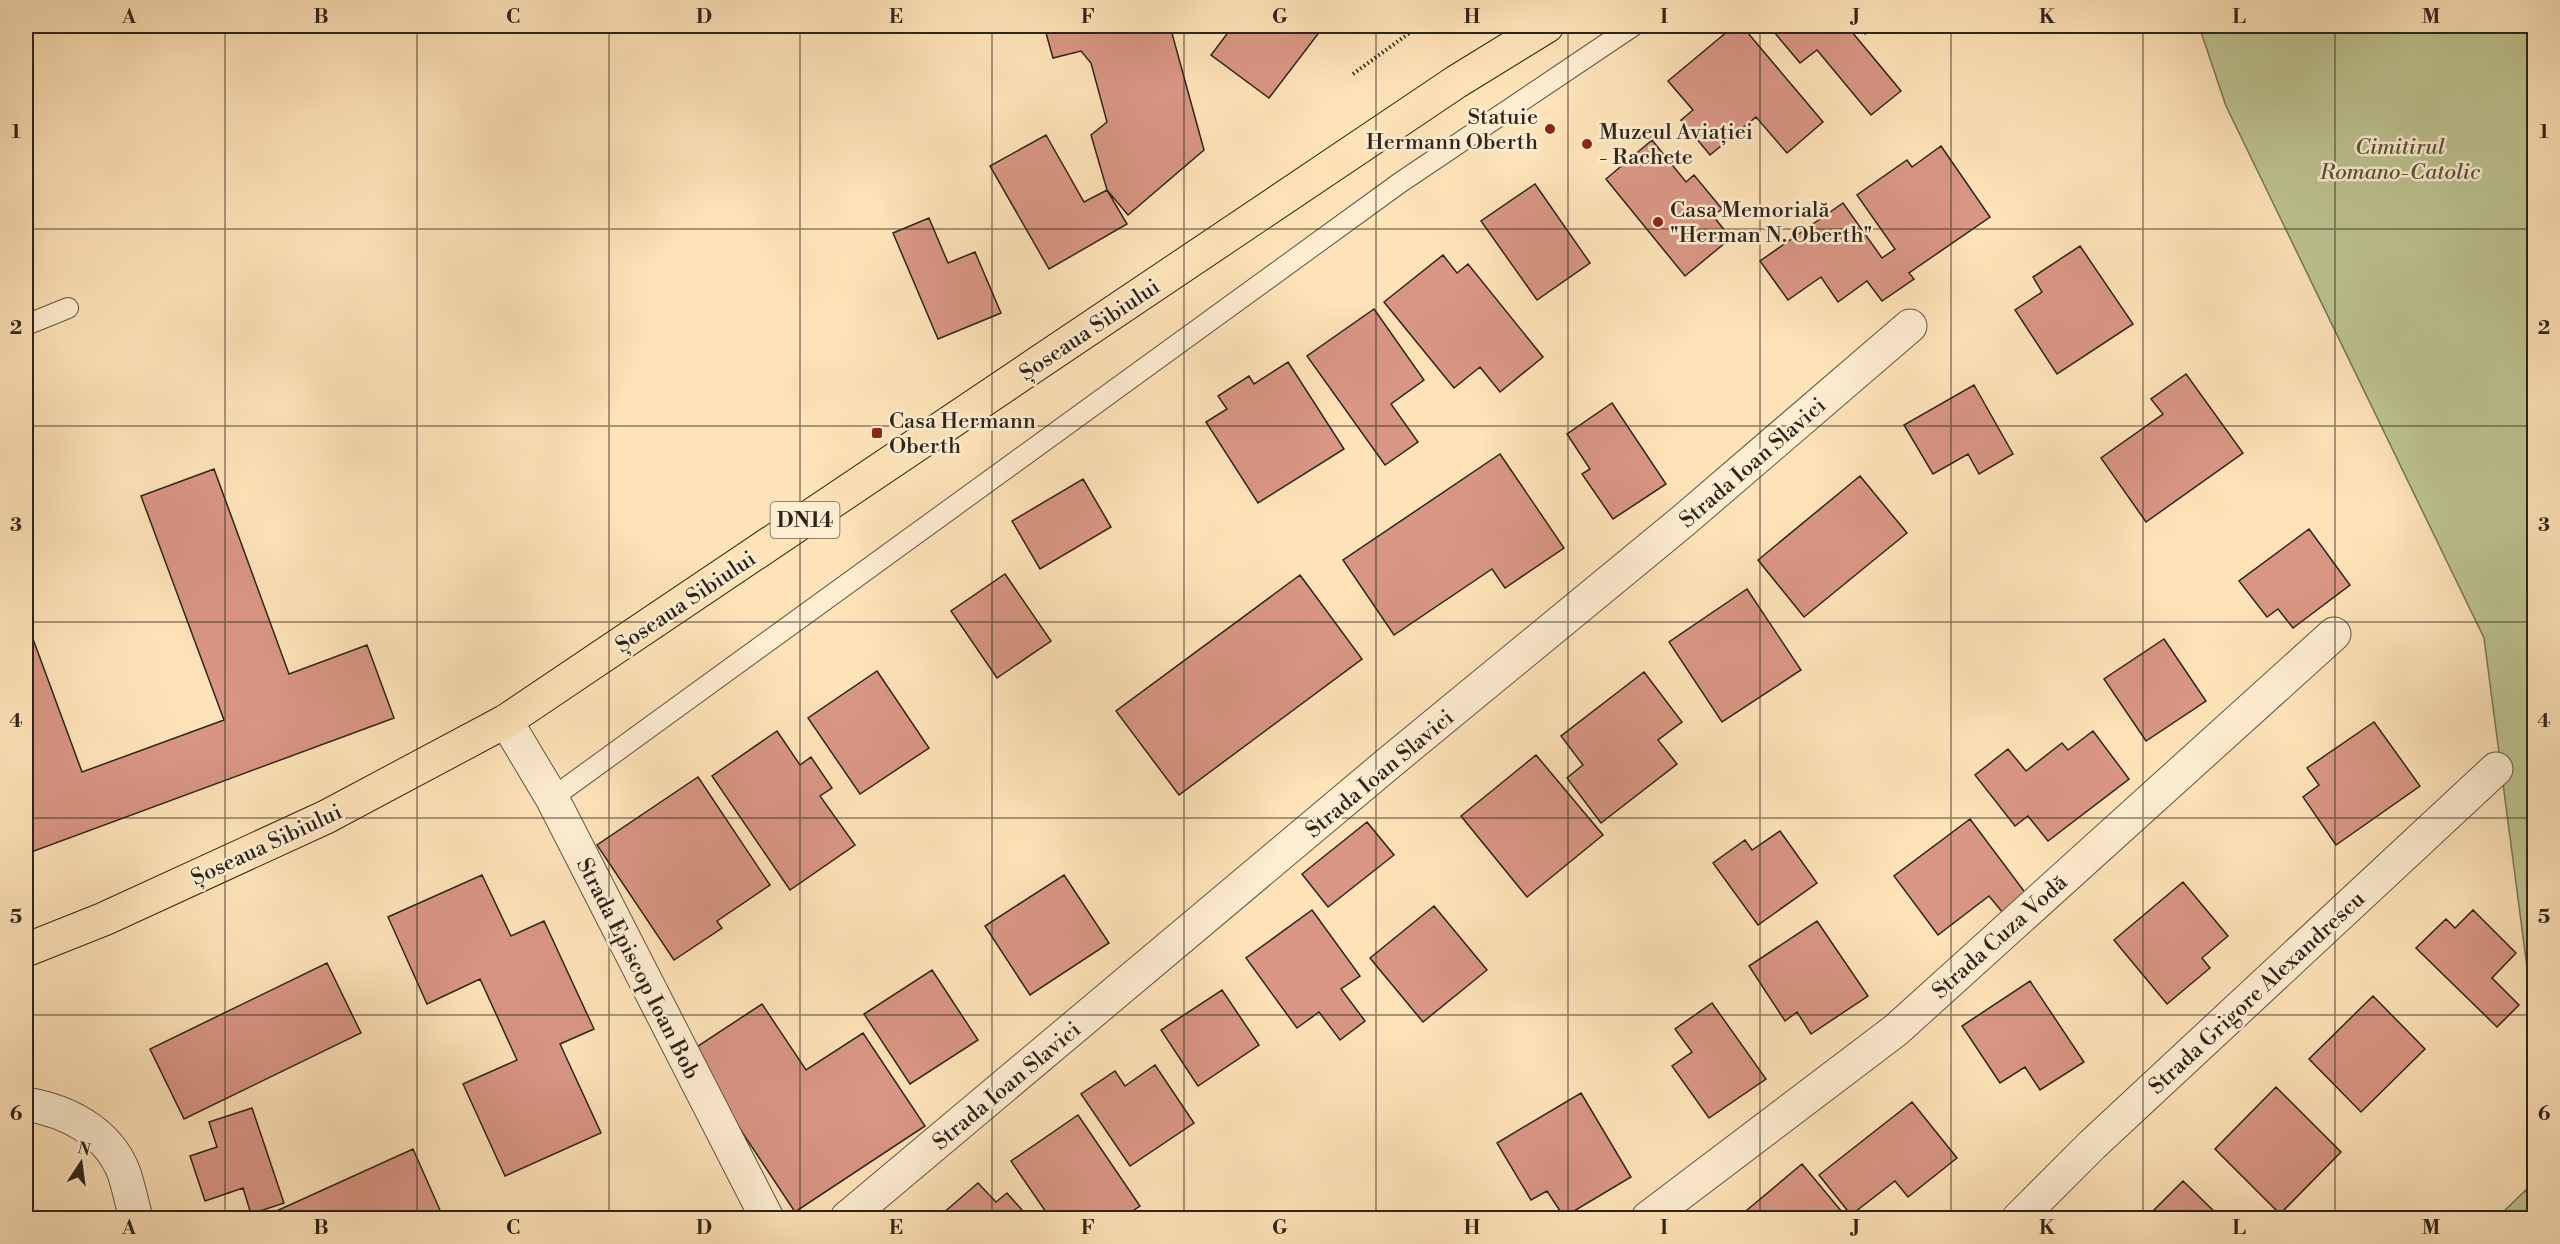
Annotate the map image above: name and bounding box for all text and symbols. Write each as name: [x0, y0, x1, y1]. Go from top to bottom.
text: A: [121, 5, 137, 30]
text: B: [313, 5, 329, 30]
text: C: [506, 5, 520, 30]
text: D: [696, 5, 712, 30]
text: E: [889, 5, 903, 30]
text: F: [1081, 5, 1095, 30]
text: G: [1272, 5, 1288, 30]
text: H: [1464, 5, 1481, 30]
text: I: [1660, 5, 1668, 30]
text: J: [1849, 5, 1860, 30]
text: K: [2039, 5, 2056, 30]
text: L: [2232, 5, 2246, 30]
text: M: [2422, 5, 2441, 30]
place label: Statuie Hermann Oberth: [1366, 104, 1538, 156]
place label: Muzeul Aviației - Rachete: [1599, 119, 1753, 171]
text: 1: [11, 120, 21, 145]
text: 1: [2539, 120, 2549, 145]
marker: Statuie Hermann Oberth: [1543, 122, 1557, 136]
park label: Cimitirul Romano-Catolic: [2319, 134, 2481, 186]
marker: Muzeul Aviației - Rachete: [1580, 137, 1594, 151]
place label: Casa Memorială "Herman N. Oberth": [1670, 197, 1872, 249]
marker: Casa Memorială "Herman N. Oberth": [1651, 215, 1665, 229]
street label: Șoseaua Sibiului: [1014, 273, 1165, 387]
text: 2: [10, 316, 22, 341]
text: 2: [2538, 316, 2550, 341]
street label: Strada Ioan Slavici: [1674, 392, 1832, 534]
place label: Casa Hermann Oberth: [889, 408, 1036, 460]
marker: Casa Hermann Oberth: [870, 426, 884, 440]
road number: DN14: [770, 502, 840, 538]
text: 3: [10, 513, 22, 538]
text: 3: [2538, 513, 2550, 538]
street label: Șoseaua Sibiului: [610, 545, 761, 659]
street label: Strada Ioan Slavici: [1300, 704, 1460, 844]
text: 4: [9, 709, 23, 734]
text: 4: [2537, 709, 2551, 734]
street label: Șoseaua Sibiului: [187, 799, 346, 892]
street label: Strada Episcop Ioan Bob: [570, 854, 705, 1084]
street label: Strada Cuza Vodă: [1927, 869, 2074, 1005]
street label: Strada Grigore Alexandrescu: [2143, 885, 2371, 1100]
text: 5: [10, 905, 22, 930]
text: 5: [2538, 905, 2550, 930]
street label: Strada Ioan Slavici: [927, 1016, 1087, 1156]
text: 6: [10, 1102, 23, 1127]
text: 6: [2538, 1102, 2551, 1127]
north arrow: [51, 1133, 111, 1193]
text: N: [76, 1138, 93, 1161]
text: A: [121, 1216, 137, 1241]
text: B: [313, 1216, 329, 1241]
text: C: [506, 1216, 520, 1241]
text: D: [696, 1216, 712, 1241]
text: E: [889, 1216, 903, 1241]
text: F: [1081, 1216, 1095, 1241]
text: G: [1272, 1216, 1288, 1241]
text: H: [1464, 1216, 1481, 1241]
text: I: [1660, 1216, 1668, 1241]
text: J: [1849, 1216, 1860, 1241]
text: K: [2039, 1216, 2056, 1241]
text: L: [2232, 1216, 2246, 1241]
text: M: [2422, 1216, 2441, 1241]

